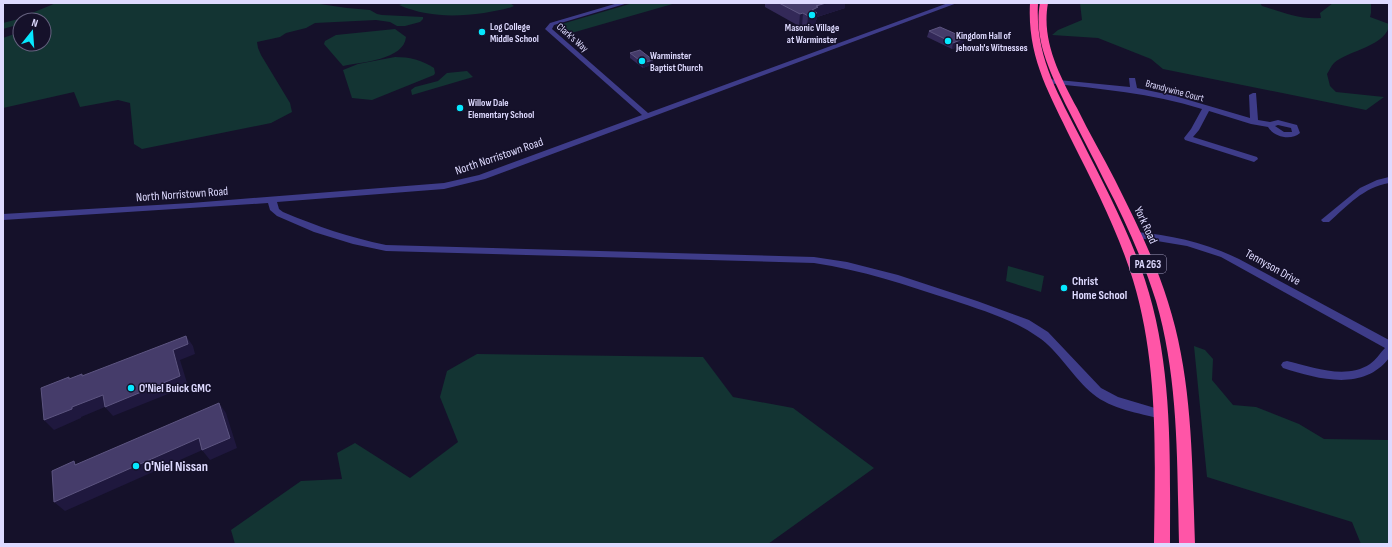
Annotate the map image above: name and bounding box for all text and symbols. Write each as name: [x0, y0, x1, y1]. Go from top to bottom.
marker: Masonic Village at Warminster: [807, 10, 817, 20]
north arrow: [12, 12, 52, 52]
text: N: [30, 16, 40, 30]
place label: Log College Middle School: [490, 21, 539, 45]
street label: Clark's Way: [554, 21, 591, 55]
place label: Masonic Village at Warminster: [785, 22, 839, 46]
marker: Log College Middle School: [477, 27, 487, 37]
place label: Kingdom Hall of Jehovah's Witnesses: [955, 30, 1028, 54]
marker: Kingdom Hall of Jehovah's Witnesses: [943, 36, 953, 46]
place label: Warminster Baptist Church: [650, 50, 703, 74]
marker: Warminster Baptist Church: [637, 56, 647, 66]
street label: Brandywine Court: [1144, 77, 1205, 105]
place label: Willow Dale Elementary School: [468, 97, 534, 121]
marker: Willow Dale Elementary School: [455, 103, 465, 113]
street label: North Norristown Road: [453, 134, 545, 179]
street label: North Norristown Road: [136, 184, 229, 205]
street label: York Road: [1130, 204, 1161, 246]
street label: Tennyson Drive: [1242, 246, 1303, 289]
road number: PA 263: [1130, 255, 1166, 273]
place label: Christ Home School: [1072, 274, 1127, 303]
marker: Christ Home School: [1059, 283, 1069, 293]
place label: O'Niel Buick GMC: [139, 381, 211, 396]
marker: O'Niel Buick GMC: [126, 383, 136, 393]
place label: O'Niel Nissan: [144, 458, 208, 475]
marker: O'Niel Nissan: [131, 461, 141, 471]

